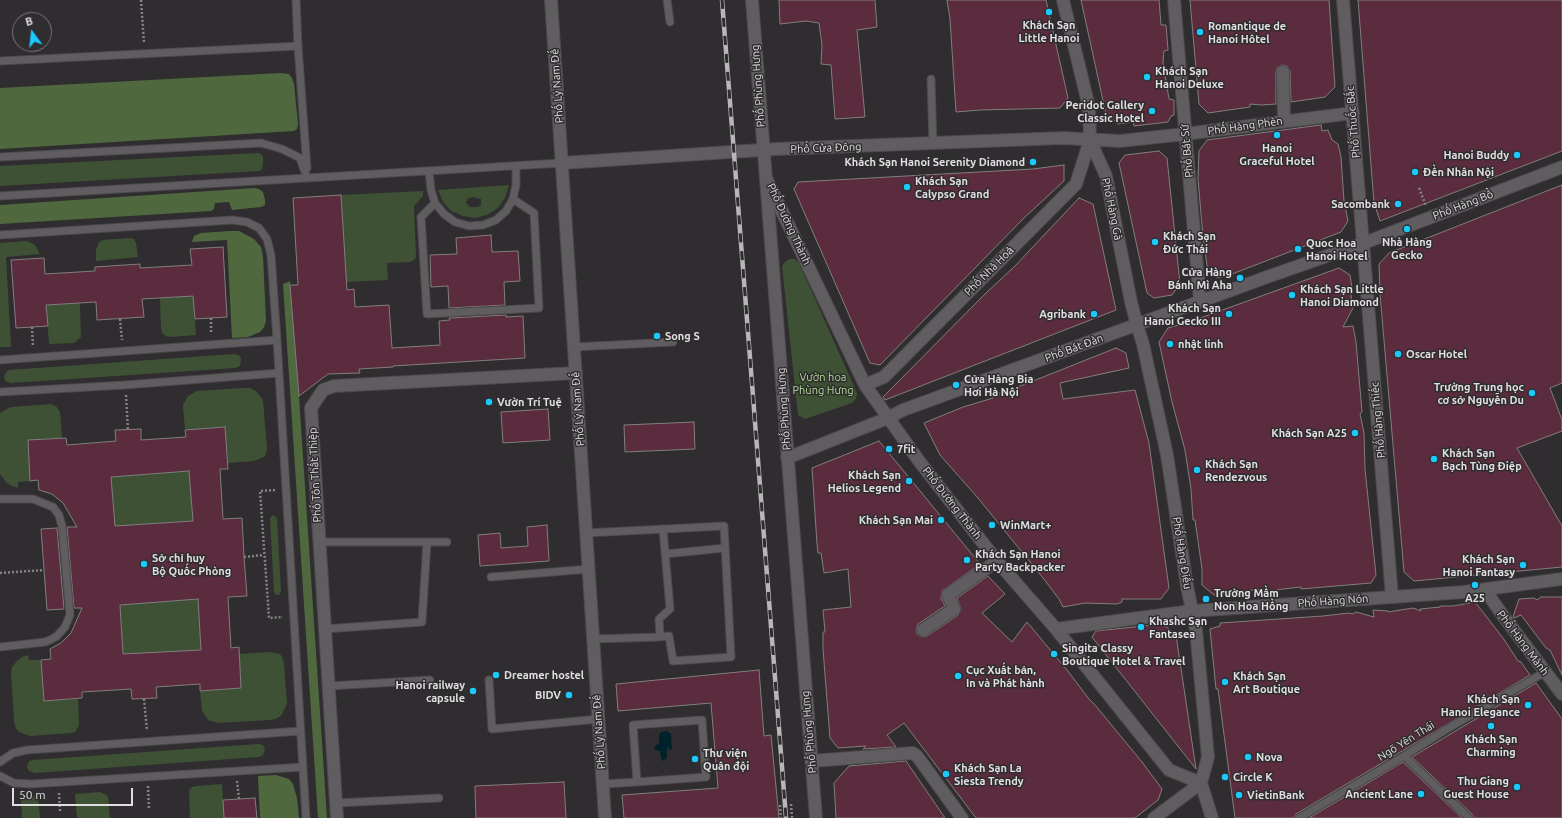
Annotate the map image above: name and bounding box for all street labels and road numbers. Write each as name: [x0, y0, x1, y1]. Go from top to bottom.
street label: Phố Phùng Hưng: [749, 44, 767, 128]
street label: Phố Lý Nam Đế: [548, 48, 566, 124]
street label: Phố Thuốc Bắc: [1343, 85, 1363, 159]
street label: Phố Hàng Phèn: [1207, 114, 1283, 138]
street label: Phố Bát Sứ: [1178, 124, 1196, 178]
street label: Phố Cửa Đông: [791, 140, 861, 156]
street label: Phố Hàng Gà: [1099, 177, 1125, 241]
street label: Phố Đường Thành: [764, 181, 814, 267]
street label: Phố Hàng Bồ: [1431, 187, 1495, 223]
street label: Phố Nhà Hoả: [962, 244, 1016, 298]
street label: Phố Bát Đàn: [1043, 331, 1105, 365]
street label: Phố Phùng Hưng: [775, 367, 793, 451]
street label: Phố Lý Nam Đế: [569, 371, 587, 447]
street label: Phố Hàng Thiếc: [1368, 381, 1388, 459]
street label: Phố Tôn Thất Thiệp: [306, 427, 324, 523]
street label: Phố Đường Thành: [920, 464, 984, 542]
street label: Phố Hàng Điếu: [1170, 516, 1194, 590]
street label: Phố Hàng Nón: [1297, 592, 1369, 610]
street label: Phố Hàng Mành: [1494, 608, 1552, 678]
street label: Phố Phùng Hưng: [799, 690, 819, 774]
street label: Phố Lý Nam Đế: [590, 694, 608, 770]
street label: Ngõ Yên Thái: [1375, 718, 1437, 764]

